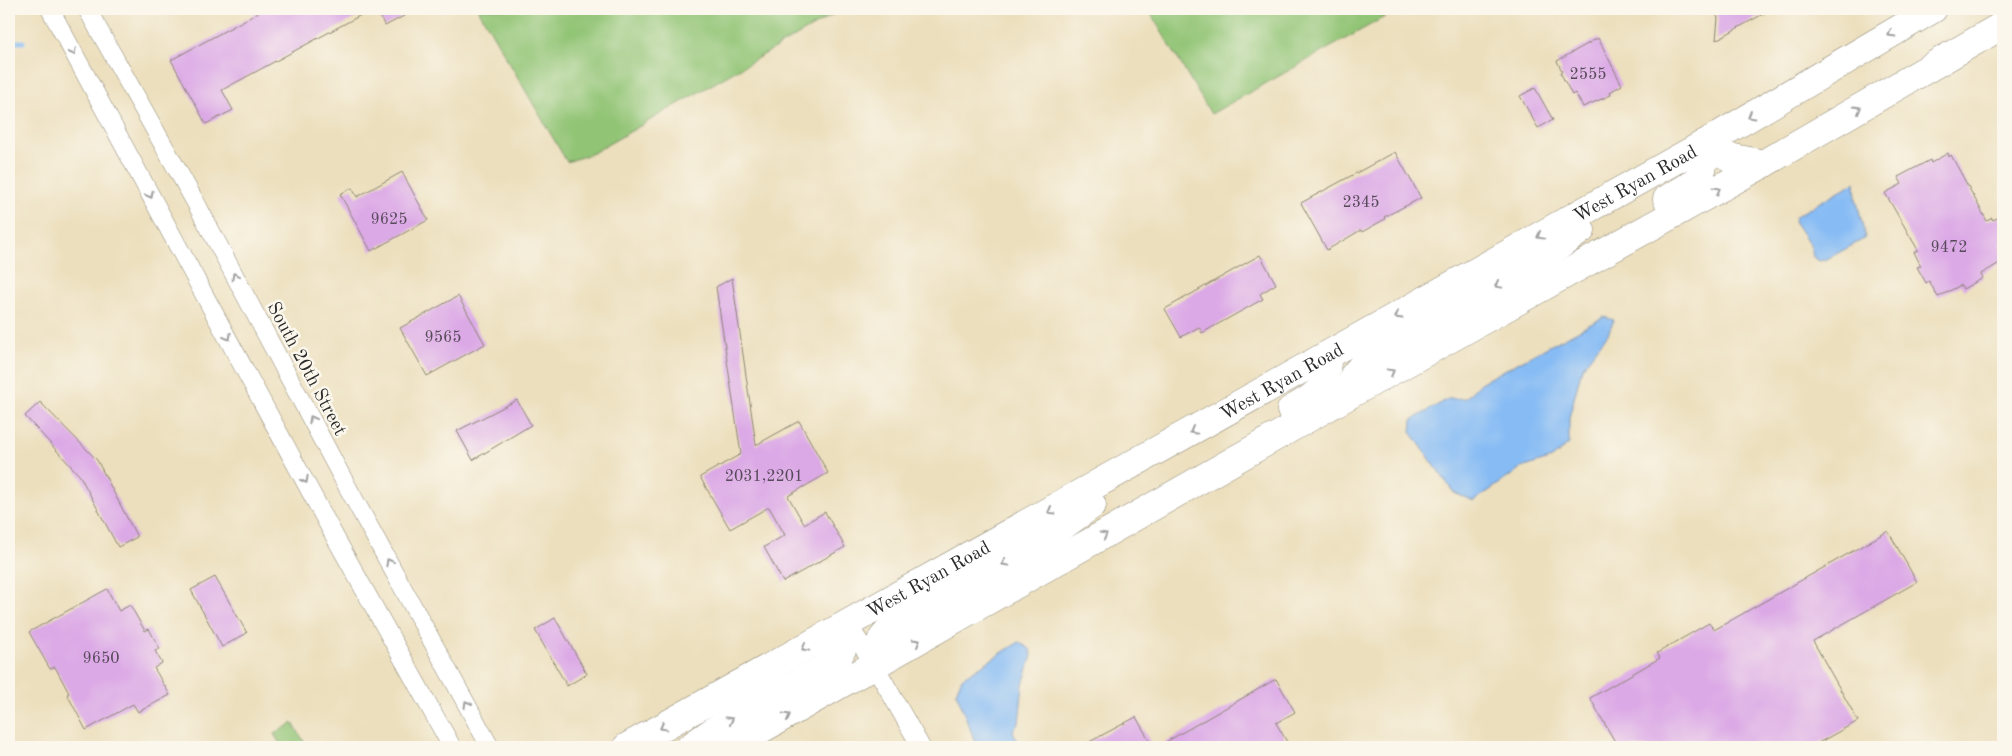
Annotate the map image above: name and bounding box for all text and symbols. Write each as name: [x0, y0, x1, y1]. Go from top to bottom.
one-way arrow: [1887, 27, 1896, 37]
one-way arrow: [67, 46, 77, 55]
house number: 2555: [1569, 67, 1607, 83]
one-way arrow: [1852, 105, 1861, 115]
one-way arrow: [1747, 110, 1756, 120]
street label: West Ryan Road: [1571, 143, 1701, 227]
one-way arrow: [1711, 186, 1720, 196]
one-way arrow: [144, 189, 154, 198]
house number: 2345: [1342, 195, 1380, 211]
house number: 9625: [370, 212, 408, 228]
one-way arrow: [1536, 230, 1545, 240]
house number: 9472: [1930, 240, 1968, 256]
one-way arrow: [231, 272, 241, 281]
one-way arrow: [1494, 279, 1503, 289]
street label: South 20th Street: [263, 299, 349, 439]
one-way arrow: [1394, 309, 1403, 319]
house number: 9565: [424, 330, 462, 346]
one-way arrow: [221, 332, 231, 341]
street label: West Ryan Road: [1218, 341, 1347, 425]
one-way arrow: [1386, 368, 1395, 378]
one-way arrow: [308, 415, 318, 424]
one-way arrow: [1189, 425, 1198, 435]
house number: 2031,2201: [725, 469, 803, 485]
one-way arrow: [299, 475, 309, 484]
one-way arrow: [1048, 504, 1057, 514]
one-way arrow: [1099, 532, 1108, 542]
street label: West Ryan Road: [864, 539, 994, 623]
one-way arrow: [1001, 557, 1010, 567]
one-way arrow: [385, 558, 395, 567]
one-way arrow: [912, 638, 921, 648]
one-way arrow: [802, 642, 811, 652]
house number: 9650: [82, 651, 120, 667]
one-way arrow: [463, 701, 473, 710]
one-way arrow: [781, 712, 790, 722]
one-way arrow: [725, 716, 734, 726]
one-way arrow: [660, 721, 669, 731]

